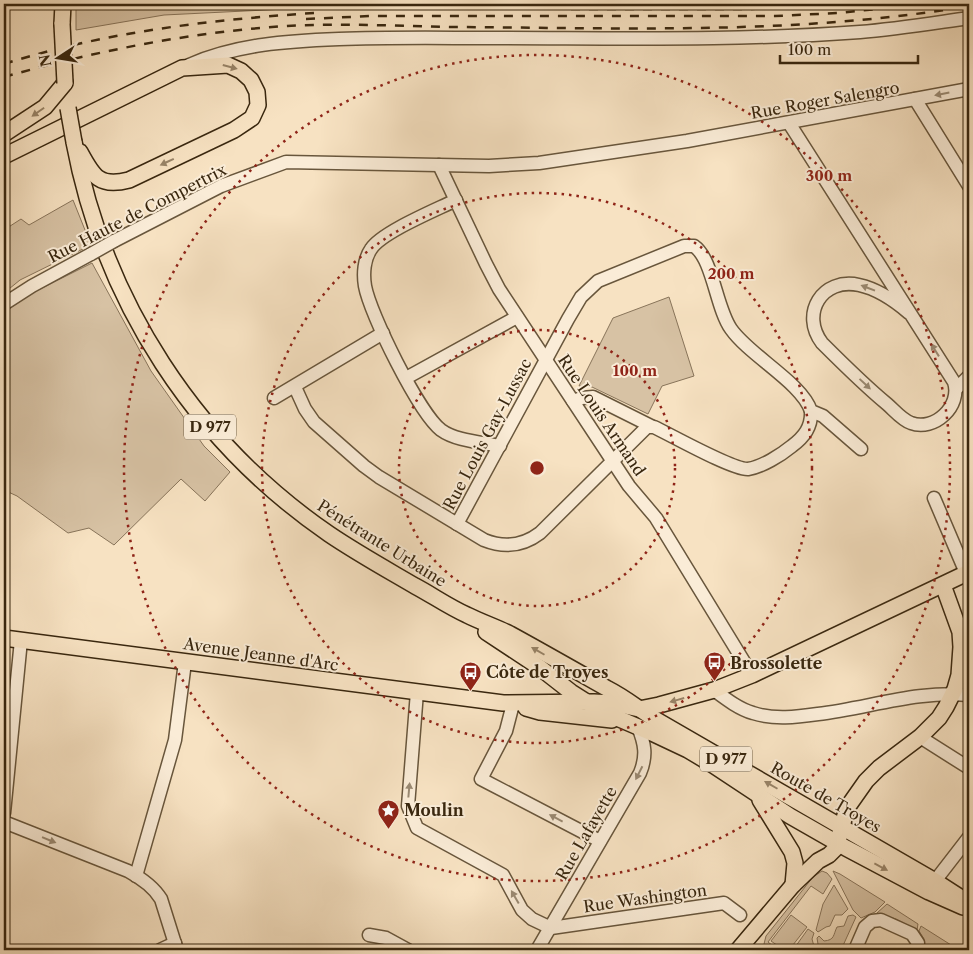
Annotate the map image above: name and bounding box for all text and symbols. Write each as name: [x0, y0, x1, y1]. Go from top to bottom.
north arrow: [32, 32, 82, 82]
scale bar: [780, 32, 918, 64]
text: 100 m: [788, 40, 831, 59]
text: N: [35, 53, 55, 69]
one-way arrow: [222, 63, 237, 71]
street label: Rue Roger Salengro: [749, 77, 901, 123]
one-way arrow: [934, 91, 950, 99]
one-way arrow: [31, 107, 44, 117]
one-way arrow: [160, 158, 174, 166]
street label: Rue Haute de Compertrix: [44, 159, 230, 267]
text: 300 m: [806, 166, 852, 185]
text: 200 m: [708, 264, 754, 283]
one-way arrow: [860, 284, 875, 292]
one-way arrow: [930, 343, 939, 357]
street label: Rue Louis Armand: [554, 351, 650, 480]
street label: Rue Louis Gay-Lussac: [439, 355, 535, 513]
text: 100 m: [613, 361, 657, 380]
one-way arrow: [859, 378, 871, 390]
road number: D 977: [184, 414, 236, 440]
centre of rings: [528, 459, 546, 477]
street label: Pénétrante Urbaine: [314, 495, 450, 591]
street label: Avenue Jeanne d'Arc: [181, 633, 340, 675]
one-way arrow: [532, 646, 545, 655]
bus stop icon: Brossolette: [702, 651, 726, 682]
place label: Brossolette: [730, 653, 823, 673]
bus stop icon: Côte de Troyes: [458, 660, 482, 691]
place label: Côte de Troyes: [486, 662, 608, 682]
one-way arrow: [669, 697, 684, 705]
road number: D 977: [700, 746, 752, 772]
street label: Route de Troyes: [767, 757, 885, 837]
one-way arrow: [635, 766, 643, 781]
one-way arrow: [764, 781, 778, 790]
one-way arrow: [406, 782, 414, 798]
street label: Rue Lafayette: [551, 782, 621, 884]
place icon: Moulin: [376, 798, 400, 829]
place label: Moulin: [404, 800, 464, 820]
one-way arrow: [549, 814, 564, 822]
one-way arrow: [42, 836, 57, 844]
one-way arrow: [873, 863, 888, 871]
street label: Rue Washington: [582, 879, 708, 917]
one-way arrow: [511, 890, 519, 904]

